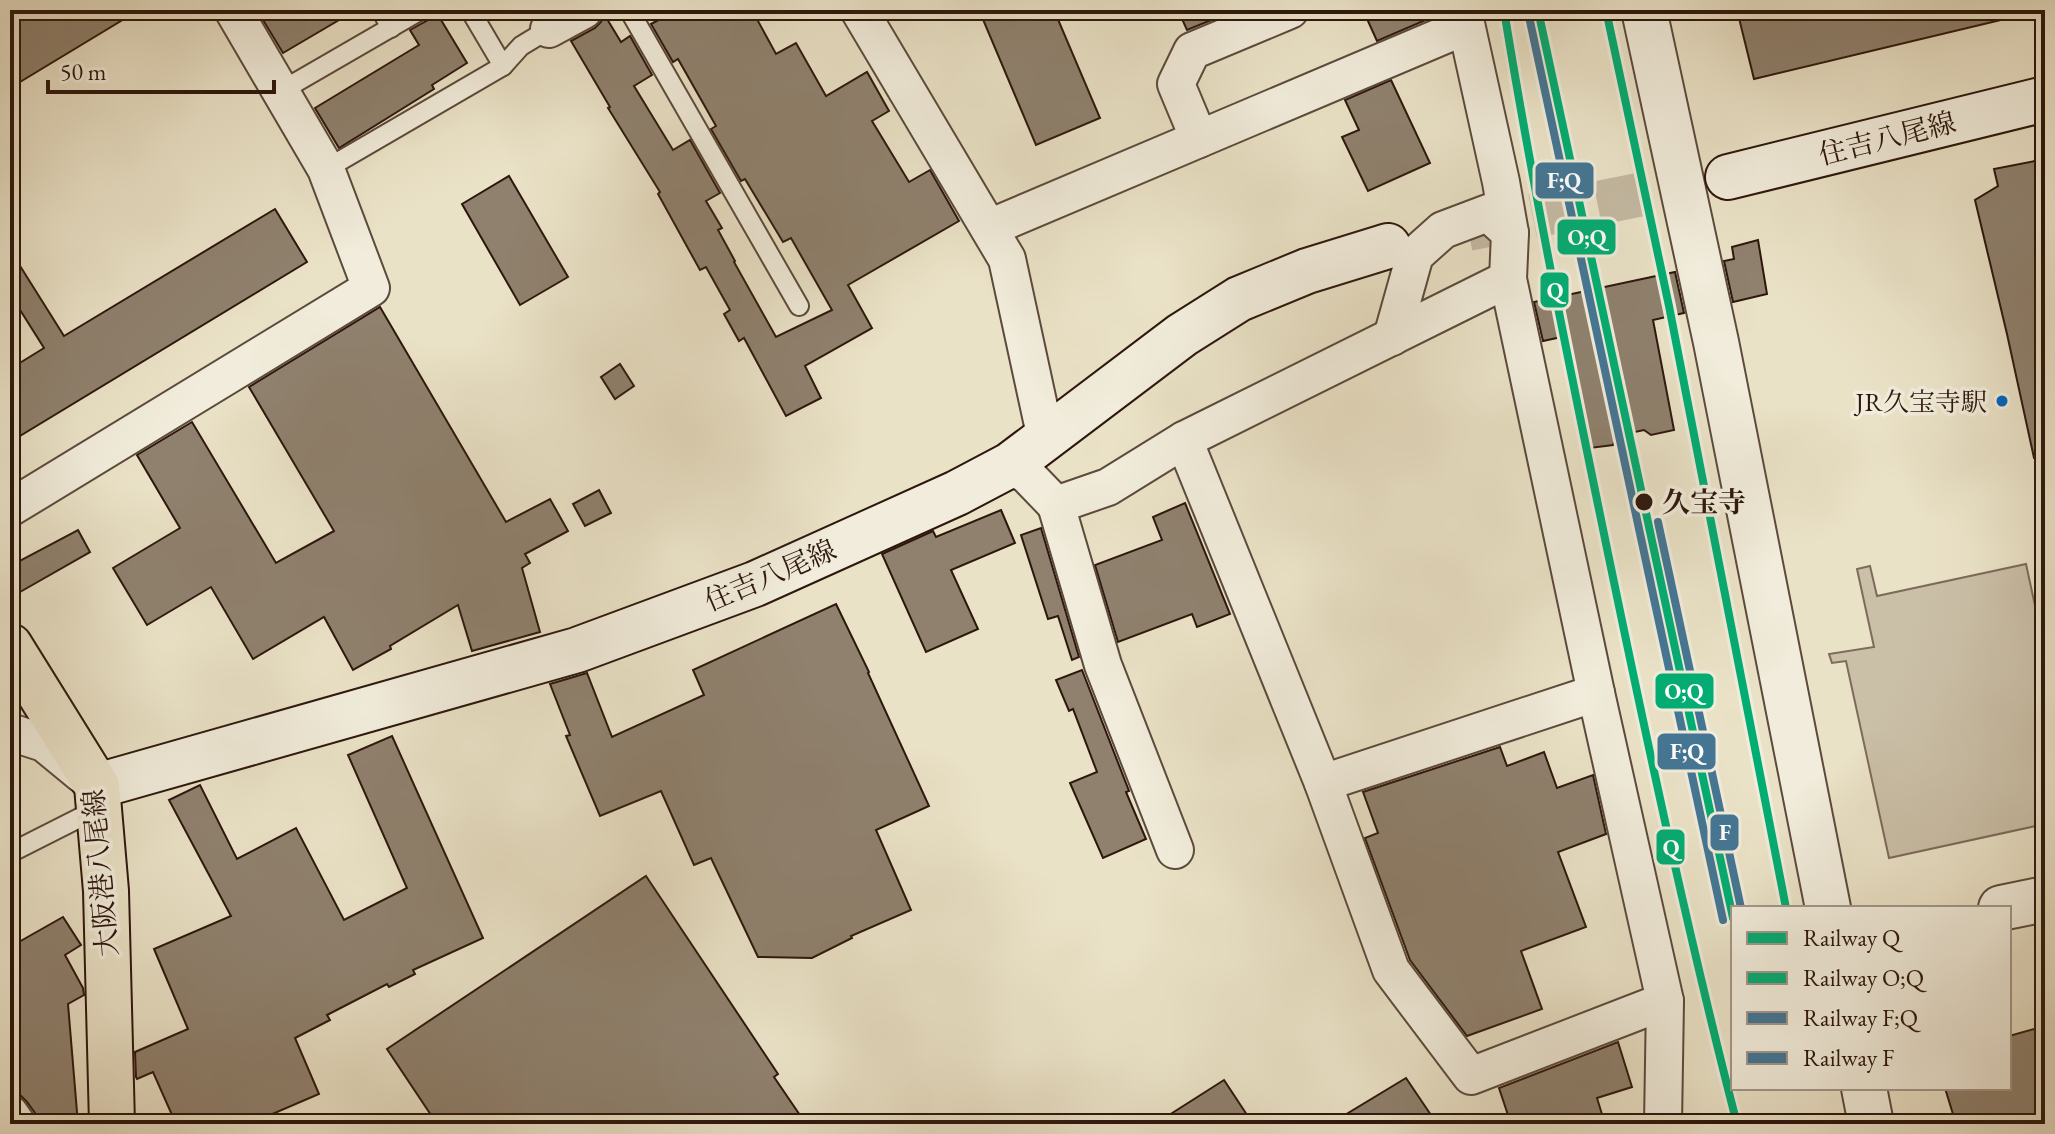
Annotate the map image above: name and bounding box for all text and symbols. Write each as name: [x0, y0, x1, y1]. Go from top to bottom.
scale bar: [48, 44, 274, 94]
text: 50 m: [60, 56, 107, 87]
street label: 住吉八尾線: [1815, 104, 1959, 172]
line badge: F;Q: [1534, 161, 1595, 200]
text: F;Q: [1547, 166, 1584, 195]
line badge: O;Q: [1556, 218, 1617, 256]
text: O;Q: [1568, 223, 1610, 252]
line badge: Q: [1539, 271, 1570, 309]
text: Q: [1547, 276, 1567, 305]
place label: JR久宝寺駅: [1854, 385, 1987, 419]
marker: JR久宝寺駅: [1994, 393, 2010, 409]
place label: 久宝寺: [1662, 484, 1746, 520]
marker: 久宝寺: [1633, 491, 1655, 513]
street label: 住吉八尾線: [699, 531, 841, 619]
line badge: O;Q: [1654, 672, 1715, 710]
text: O;Q: [1665, 677, 1707, 706]
line badge: F;Q: [1656, 732, 1717, 771]
text: F;Q: [1670, 737, 1707, 766]
street label: 大阪港八尾線: [75, 788, 125, 958]
line badge: F: [1709, 813, 1740, 852]
text: F: [1719, 818, 1731, 847]
line badge: Q: [1655, 828, 1686, 866]
text: Q: [1663, 833, 1683, 862]
legend: [1731, 906, 2011, 1090]
text: Railway Q: [1803, 922, 1904, 953]
text: Railway O;Q: [1803, 962, 1928, 993]
text: Railway F;Q: [1803, 1002, 1922, 1033]
text: Railway F: [1803, 1042, 1894, 1073]

